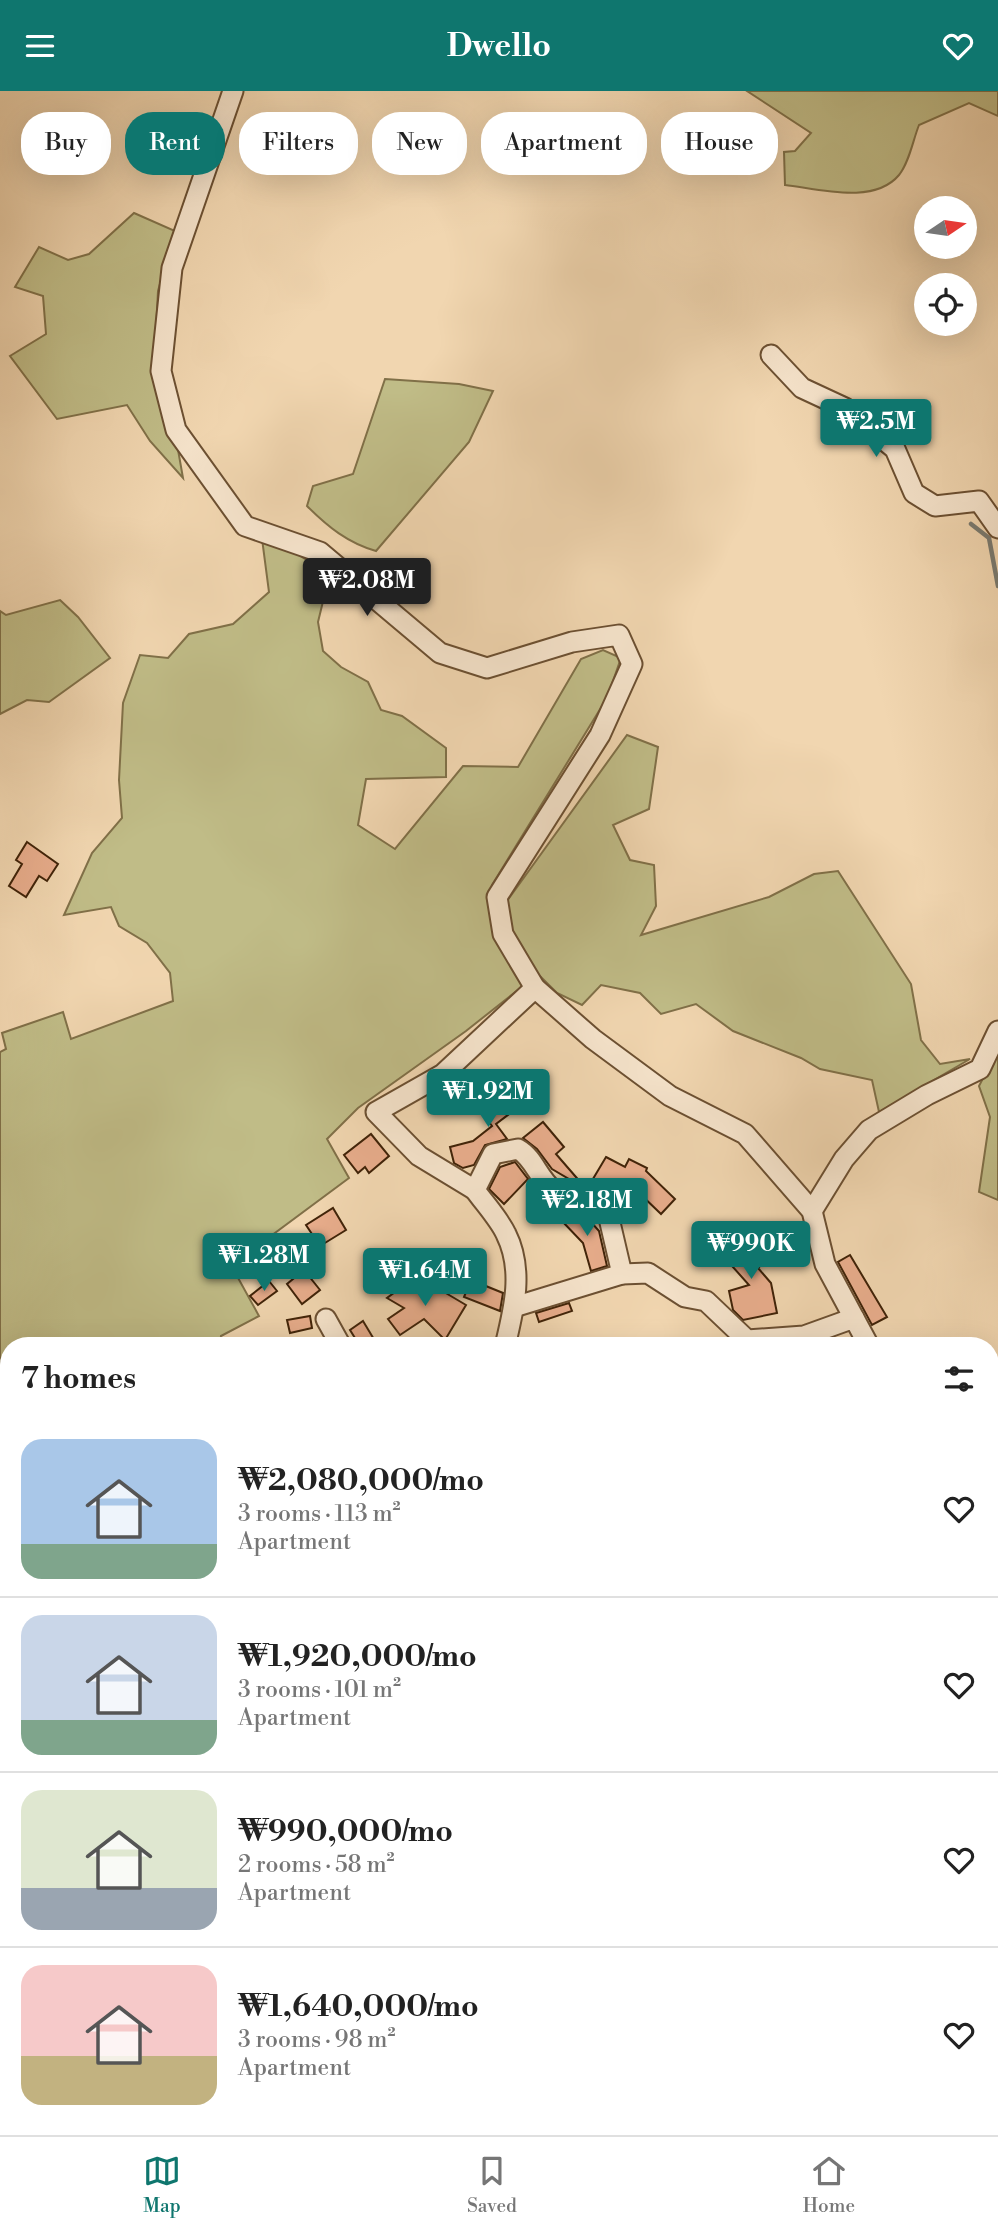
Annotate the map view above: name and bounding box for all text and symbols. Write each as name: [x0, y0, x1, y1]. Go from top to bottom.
text: Dwello: [447, 26, 551, 66]
icon: menu: [21, 27, 59, 65]
icon: heart: [939, 27, 977, 65]
chip: Buy: [21, 112, 111, 175]
chip: Rent: [125, 112, 225, 175]
chip: Filters: [239, 112, 358, 175]
chip: New: [372, 112, 467, 175]
chip: Apartment: [481, 112, 647, 175]
chip: House: [661, 112, 778, 175]
north arrow: [914, 196, 976, 259]
map controls: [914, 196, 977, 336]
button: locate: [914, 273, 977, 336]
pin: ₩2.5M: [827, 399, 925, 459]
text: ₩2.5M: [836, 408, 916, 436]
pin: ₩2.08M: [310, 559, 424, 618]
text: ₩2.08M: [319, 567, 415, 595]
pin: ₩1.92M: [431, 1069, 545, 1129]
text: ₩1.92M: [443, 1078, 533, 1106]
pin: ₩2.18M: [530, 1179, 644, 1238]
text: ₩2.18M: [542, 1187, 632, 1215]
pin: ₩990K: [702, 1221, 800, 1281]
text: ₩990K: [707, 1230, 795, 1258]
pin: ₩1.28M: [207, 1233, 321, 1293]
text: ₩1.28M: [219, 1242, 309, 1270]
pin: ₩1.64M: [368, 1249, 482, 1308]
text: ₩1.64M: [379, 1257, 471, 1285]
text: 7 homes: [21, 1360, 136, 1398]
icon: filters: [940, 1360, 978, 1398]
text: ₩2,080,000/mo: [238, 1462, 484, 1500]
icon: home: [77, 1467, 161, 1551]
icon: heart: [940, 1490, 978, 1528]
text: 3 rooms · 113 m²: [238, 1500, 401, 1528]
text: Apartment: [238, 1528, 351, 1556]
text: ₩1,920,000/mo: [238, 1638, 477, 1676]
icon: home: [77, 1643, 161, 1727]
icon: heart: [940, 1666, 978, 1704]
text: 3 rooms · 101 m²: [238, 1676, 401, 1704]
text: Apartment: [238, 1704, 351, 1732]
text: ₩990,000/mo: [238, 1813, 453, 1851]
icon: home: [77, 1818, 161, 1902]
icon: heart: [940, 1841, 978, 1879]
text: 2 rooms · 58 m²: [238, 1851, 395, 1879]
text: Apartment: [238, 1879, 351, 1907]
text: ₩1,640,000/mo: [238, 1988, 479, 2026]
icon: home: [77, 1993, 161, 2077]
icon: heart: [940, 2016, 978, 2054]
text: 3 rooms · 98 m²: [238, 2026, 395, 2054]
text: Apartment: [238, 2054, 351, 2082]
tab: Map: [143, 2152, 181, 2218]
tab: Saved: [467, 2152, 517, 2218]
tab: Home: [803, 2152, 855, 2218]

